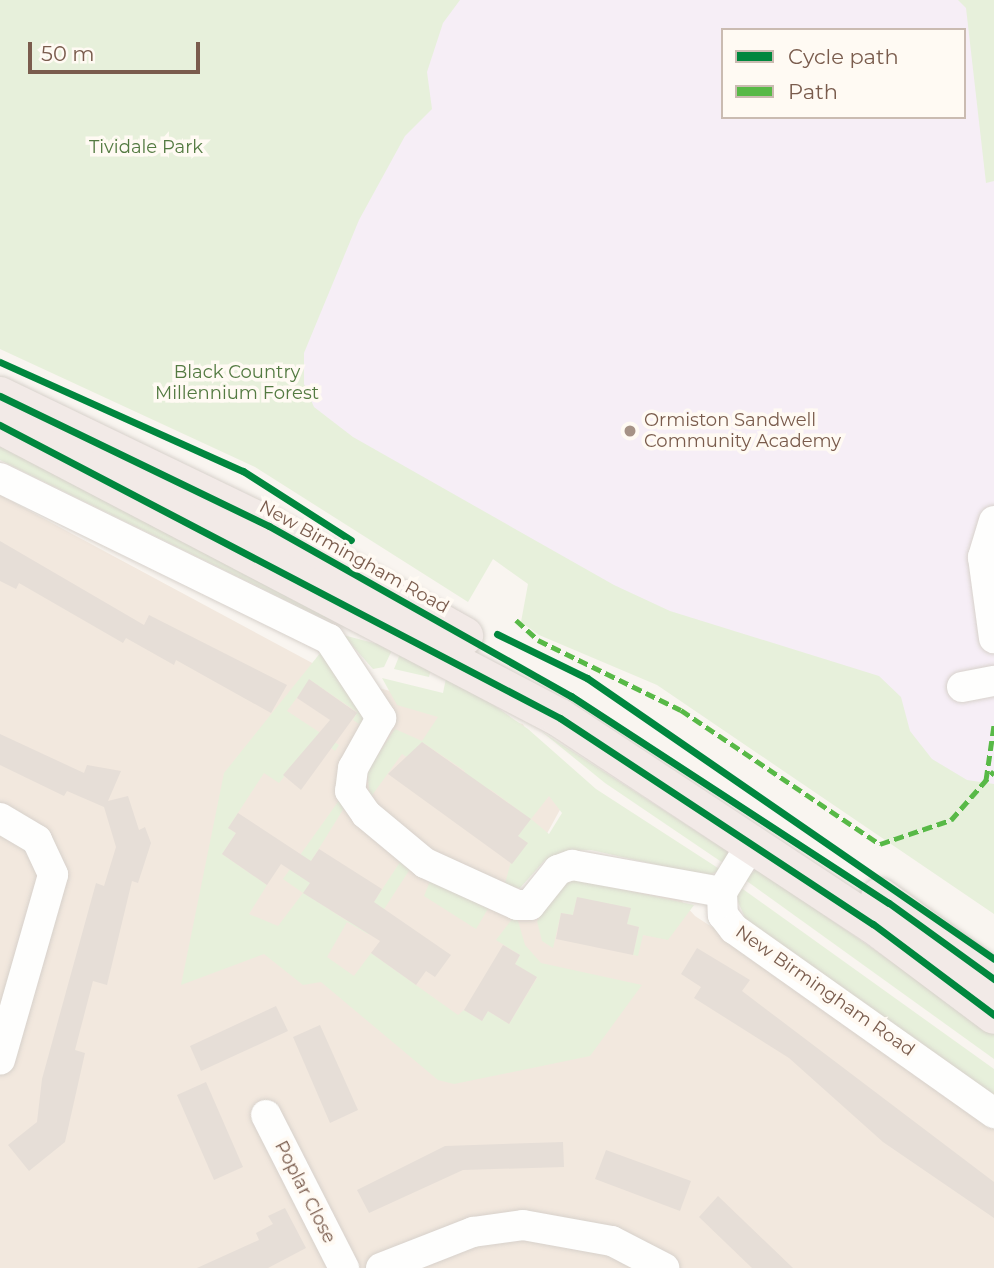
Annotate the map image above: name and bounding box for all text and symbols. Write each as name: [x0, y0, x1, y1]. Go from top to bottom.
scale bar: [32, 28, 203, 72]
legend: [721, 28, 966, 119]
text: 50 m: [41, 41, 95, 66]
text: Cycle path: [788, 44, 899, 69]
text: Path: [788, 79, 838, 104]
park label: Tividale Park: [89, 136, 203, 158]
park label: Black Country Millennium Forest: [155, 362, 319, 404]
place label: Ormiston Sandwell Community Academy: [644, 410, 841, 452]
marker: Ormiston Sandwell Community Academy: [622, 423, 638, 439]
street label: New Birmingham Road: [255, 496, 453, 618]
street label: New Birmingham Road: [731, 921, 919, 1061]
street label: Poplar Close: [270, 1137, 340, 1247]

